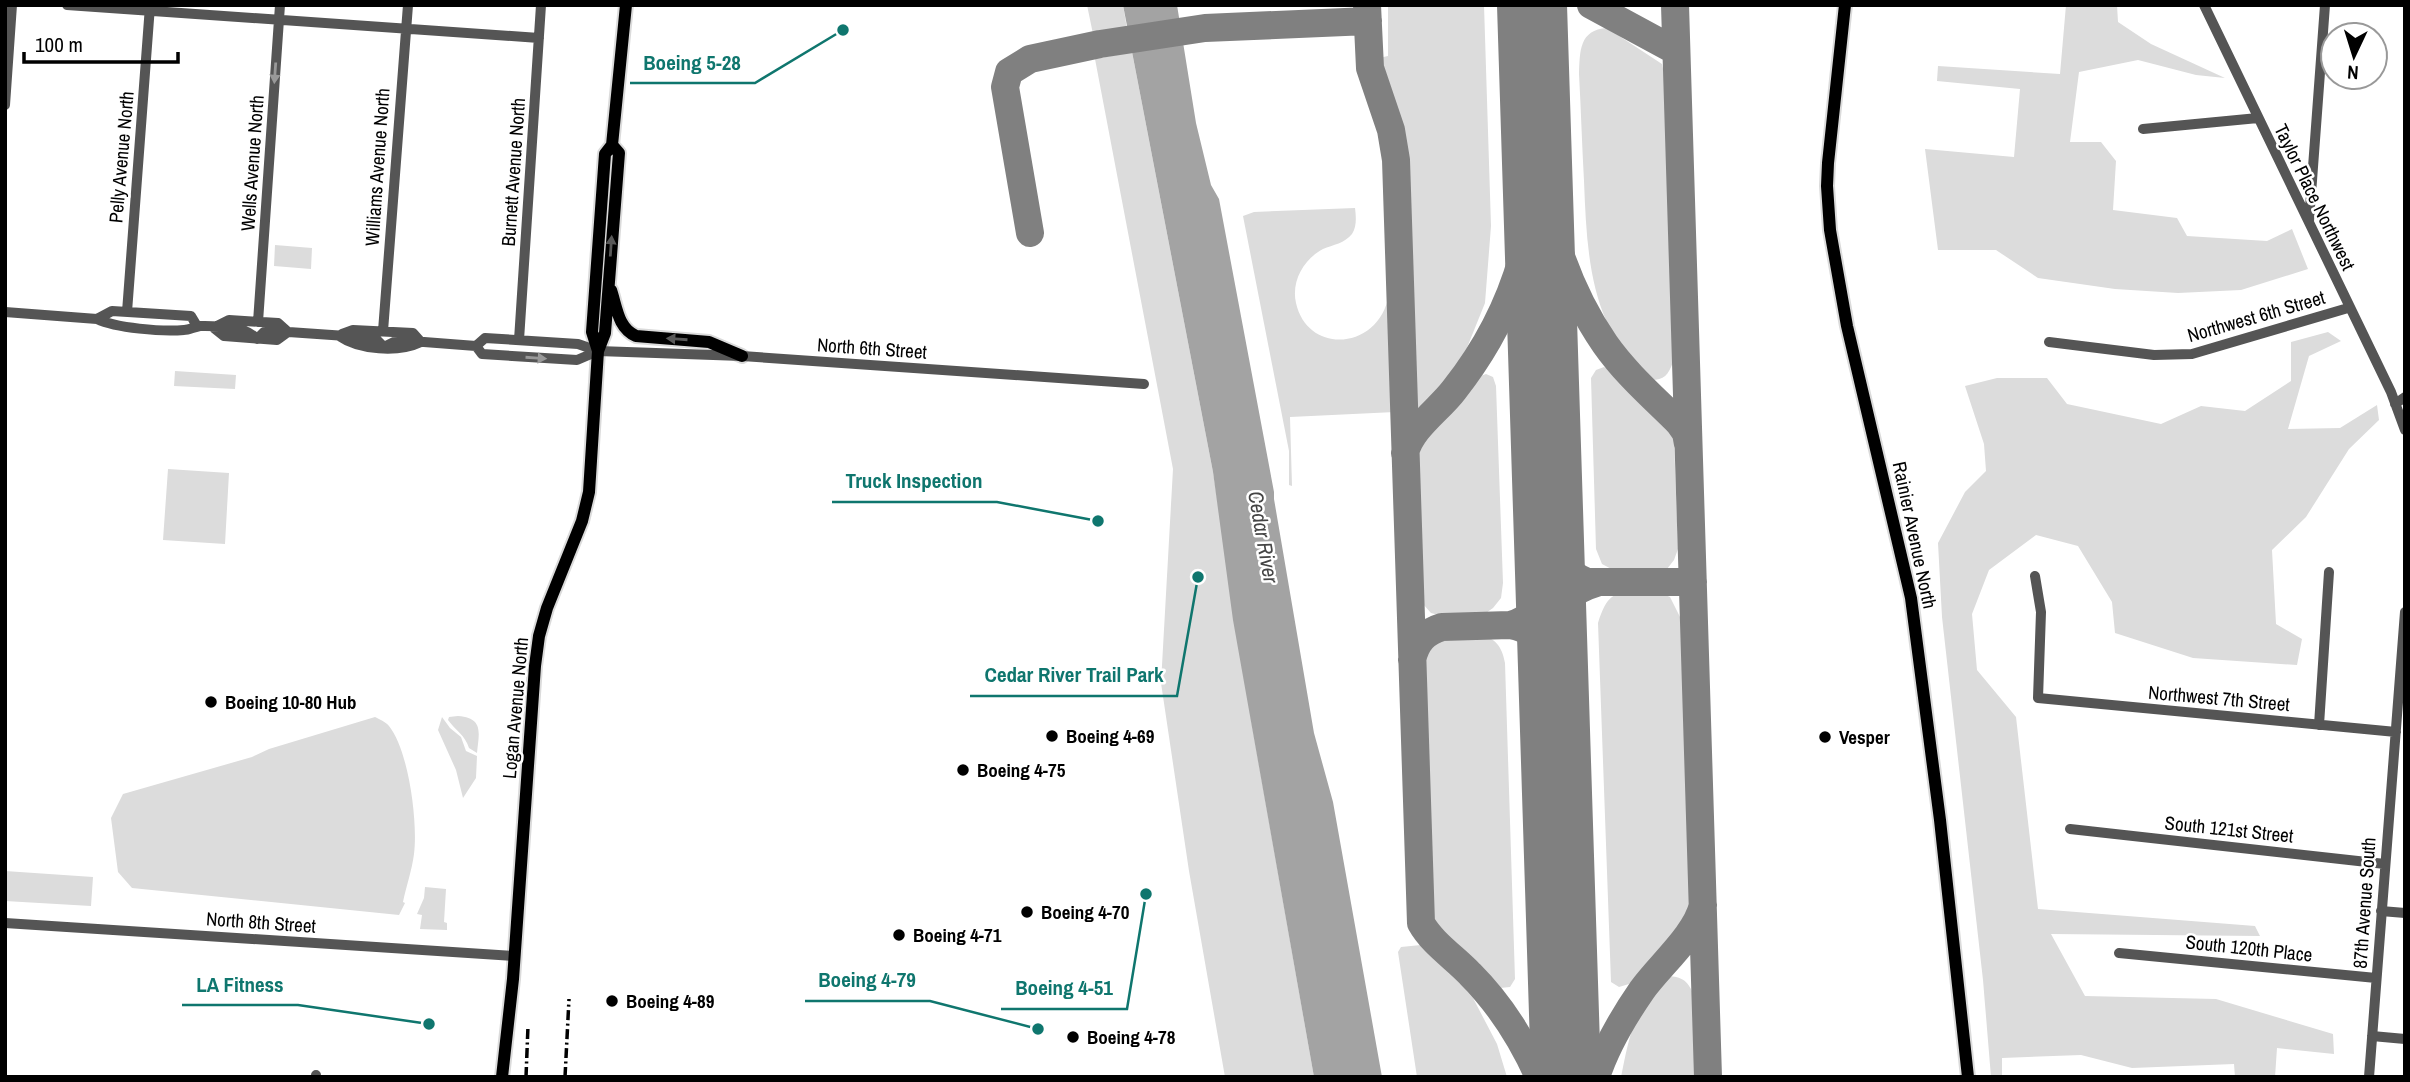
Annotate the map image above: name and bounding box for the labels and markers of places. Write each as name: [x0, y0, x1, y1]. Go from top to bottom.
callout: Boeing 5-28: [630, 41, 755, 83]
callout: Truck Inspection: [832, 460, 997, 502]
callout: Cedar River Trail Park: [970, 654, 1177, 696]
place label: Boeing 10-80 Hub: [225, 689, 357, 715]
marker: Boeing 10-80 Hub: [203, 694, 219, 710]
place label: Boeing 4-69: [1066, 723, 1155, 749]
place label: Vesper: [1839, 724, 1890, 750]
marker: Boeing 4-69: [1044, 728, 1060, 744]
marker: Vesper: [1817, 729, 1833, 745]
place label: Boeing 4-75: [977, 757, 1066, 783]
marker: Boeing 4-75: [955, 762, 971, 778]
place label: Boeing 4-70: [1041, 899, 1130, 925]
marker: Boeing 4-70: [1019, 904, 1035, 920]
place label: Boeing 4-71: [913, 922, 1002, 948]
marker: Boeing 4-71: [891, 927, 907, 943]
callout: Boeing 4-79: [805, 959, 930, 1001]
callout: LA Fitness: [182, 963, 298, 1005]
callout: Boeing 4-51: [1001, 967, 1127, 1009]
place label: Boeing 4-89: [626, 988, 715, 1014]
marker: Boeing 4-89: [604, 993, 620, 1009]
place label: Boeing 4-78: [1087, 1024, 1176, 1050]
marker: Boeing 4-78: [1065, 1029, 1081, 1045]

